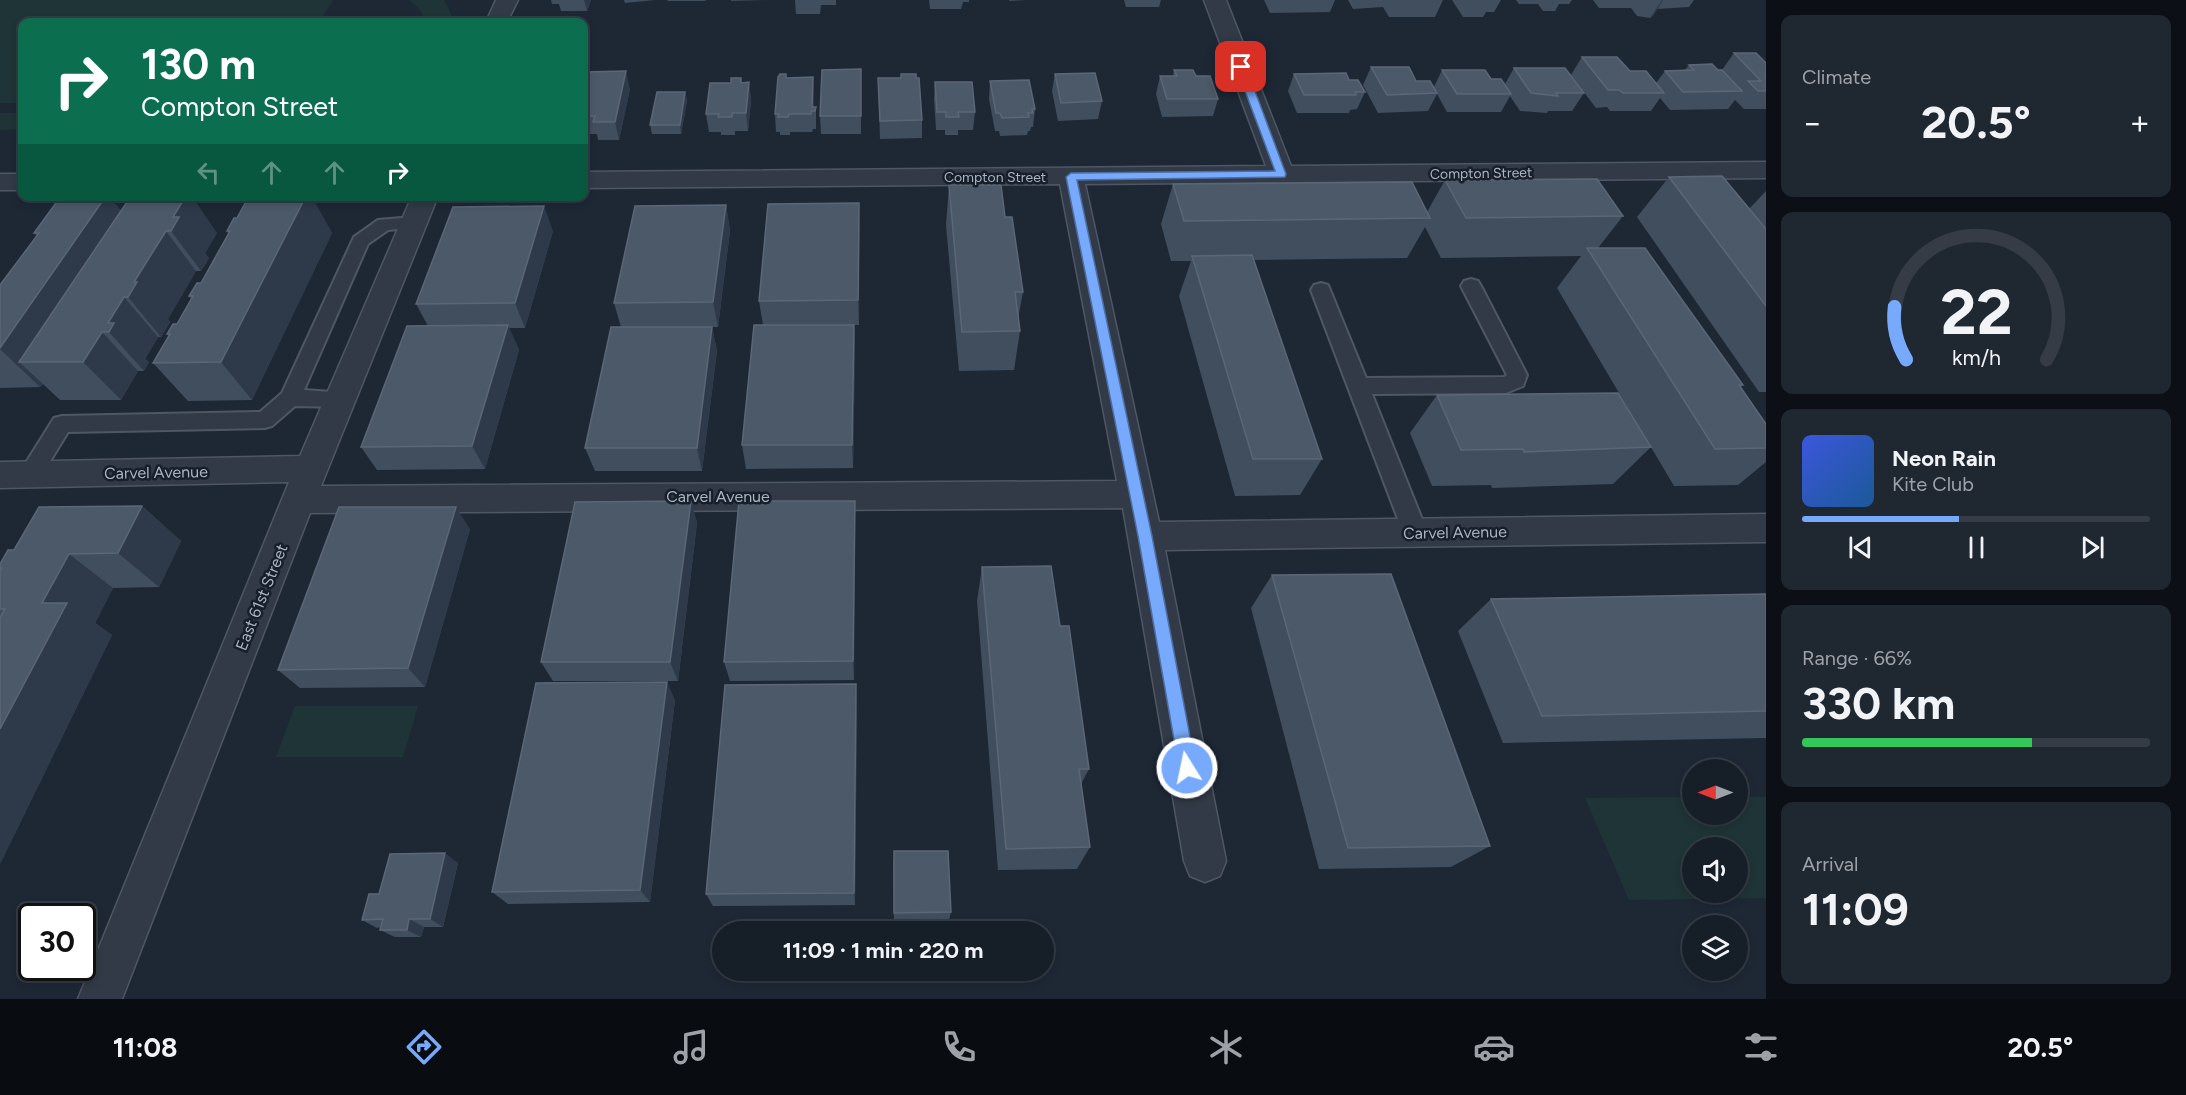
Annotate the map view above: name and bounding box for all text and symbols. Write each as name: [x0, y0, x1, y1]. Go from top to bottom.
text: 130 m: [141, 39, 256, 90]
pin: [1215, 41, 1266, 92]
icon: right: [42, 42, 120, 120]
icon: arrive: [1224, 50, 1257, 83]
text: Climate: [1802, 65, 1871, 89]
text: Compton Street: [141, 90, 338, 123]
text: 20.5°: [1921, 95, 2031, 149]
text: −: [1802, 103, 1823, 142]
text: +: [2129, 103, 2150, 142]
icon: left: [192, 156, 225, 189]
icon: ahead: [255, 156, 288, 189]
icon: ahead: [318, 156, 351, 189]
icon: right: [381, 156, 414, 189]
street label: Compton Street: [1430, 164, 1532, 183]
street label: Compton Street: [944, 169, 1046, 186]
text: 22: [1940, 275, 2012, 350]
text: km/h: [1952, 345, 2000, 370]
text: Neon Rain: [1892, 445, 1996, 472]
street label: Carvel Avenue: [104, 462, 208, 483]
text: Kite Club: [1892, 472, 1974, 496]
street label: Carvel Avenue: [666, 487, 770, 506]
street label: Carvel Avenue: [1403, 522, 1507, 543]
icon: previous: [1844, 531, 1877, 564]
icon: pause: [1960, 531, 1993, 564]
icon: next: [2076, 531, 2109, 564]
street label: East 61st Street: [231, 541, 291, 653]
text: Range · 66%: [1802, 646, 1912, 670]
text: 330 km: [1802, 676, 1955, 730]
position arrow: [1155, 736, 1219, 800]
north arrow: [1682, 759, 1748, 825]
map controls: [1682, 759, 1748, 981]
button: sound: [1682, 837, 1748, 903]
text: Arrival: [1802, 852, 1858, 876]
text: 11:09: [1802, 882, 1909, 936]
speed limit sign: 30: [18, 903, 96, 981]
button: layers: [1682, 915, 1748, 981]
text: 11:09 · 1 min · 220 m: [783, 937, 983, 964]
icon: directions: [403, 1026, 445, 1068]
icon: music: [670, 1026, 712, 1068]
icon: phone: [938, 1026, 980, 1068]
icon: climate: [1205, 1026, 1247, 1068]
icon: car: [1473, 1026, 1515, 1068]
icon: filters: [1740, 1026, 1782, 1068]
text: 11:08: [113, 1031, 178, 1064]
text: 20.5°: [2007, 1031, 2073, 1064]

